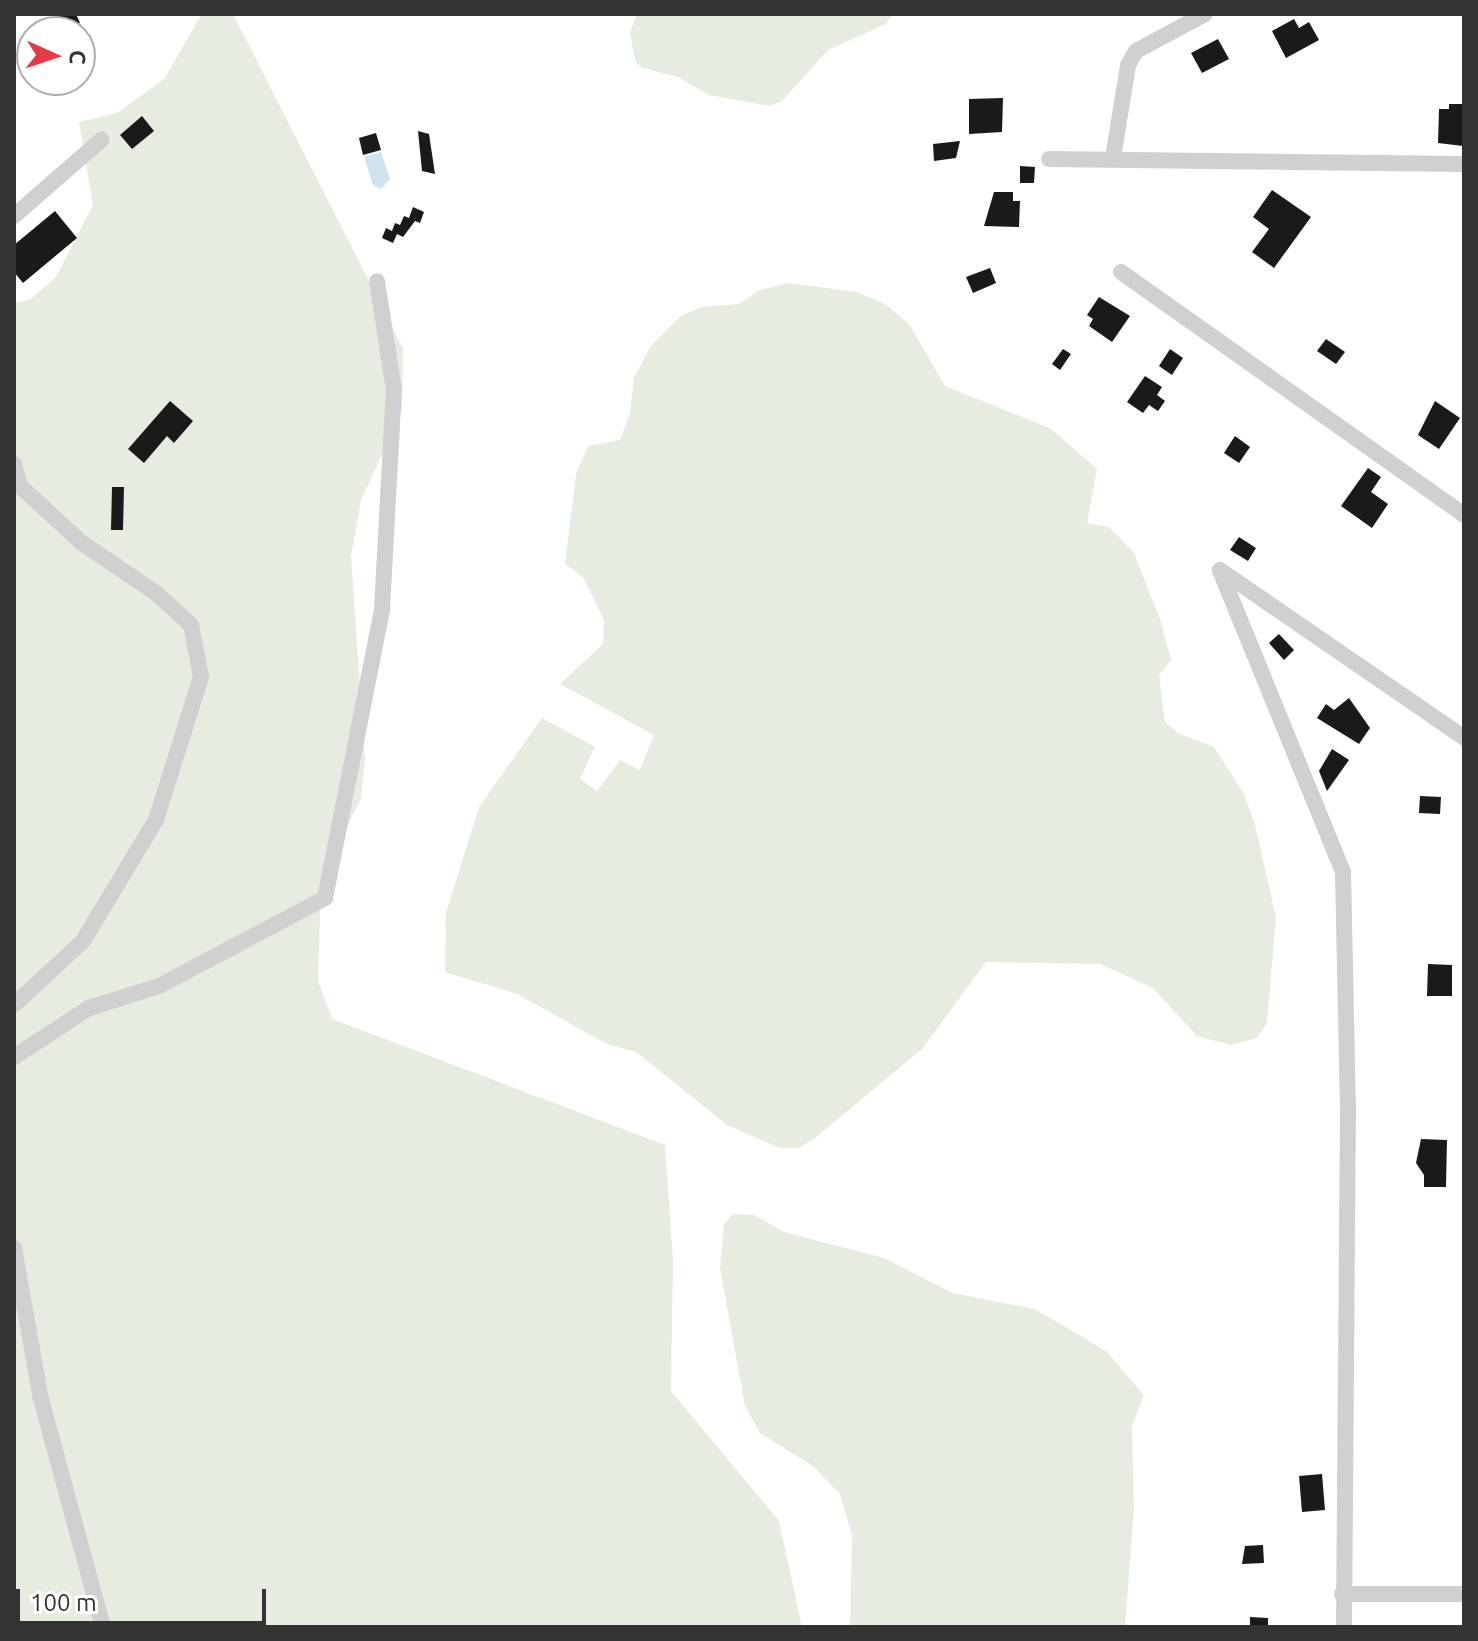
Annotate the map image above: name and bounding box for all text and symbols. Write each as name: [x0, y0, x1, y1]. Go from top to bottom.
north arrow: [16, 16, 96, 96]
text: С: [66, 50, 91, 65]
scale bar: [20, 1573, 270, 1623]
text: 100 m: [30, 1589, 97, 1616]

